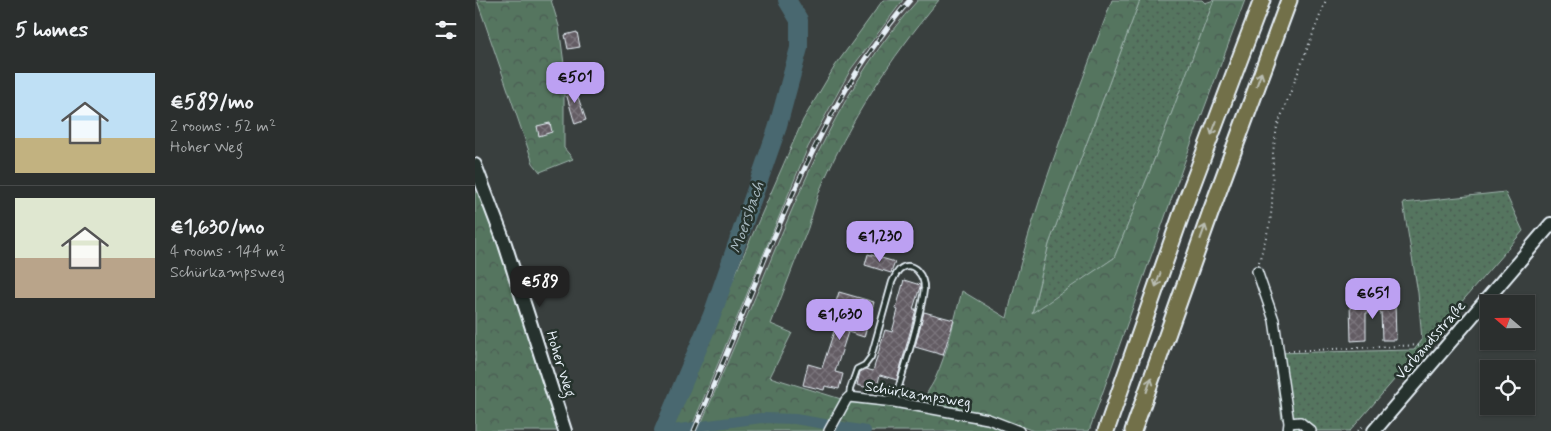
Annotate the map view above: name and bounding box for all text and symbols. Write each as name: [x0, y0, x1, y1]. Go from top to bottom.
text: 5 homes: [15, 16, 88, 44]
icon: filters: [432, 16, 460, 44]
pin: €501: [545, 62, 605, 104]
text: €501: [557, 67, 593, 88]
one-way arrow: [1255, 72, 1264, 88]
text: €589/mo: [170, 88, 254, 116]
icon: home: [55, 93, 115, 153]
text: 2 rooms · 52 m²: [170, 116, 276, 137]
one-way arrow: [1209, 119, 1218, 135]
text: Hoher Weg: [170, 137, 243, 158]
water label: Moersbach: [725, 179, 770, 256]
text: €1,630/mo: [170, 213, 264, 241]
icon: home: [55, 218, 115, 278]
pin: €1,230: [839, 220, 921, 263]
one-way arrow: [1199, 225, 1208, 240]
text: €1,230: [857, 226, 903, 247]
text: 4 rooms · 144 m²: [170, 241, 286, 262]
text: Schürkampsweg: [170, 262, 285, 283]
pin: €589: [510, 266, 570, 308]
text: €589: [521, 271, 559, 292]
one-way arrow: [1153, 272, 1163, 288]
pin: €651: [1343, 278, 1403, 320]
text: €651: [1356, 283, 1390, 304]
north arrow: [1480, 295, 1535, 350]
map controls: [1480, 295, 1535, 415]
street label: Verbandsstraße: [1391, 297, 1471, 384]
pin: €1,630: [799, 298, 881, 341]
text: €1,630: [817, 304, 863, 325]
street label: Hoher Weg: [539, 329, 580, 400]
button: locate: [1480, 360, 1535, 415]
street label: Schürkampsweg: [863, 377, 972, 413]
one-way arrow: [1144, 377, 1154, 393]

